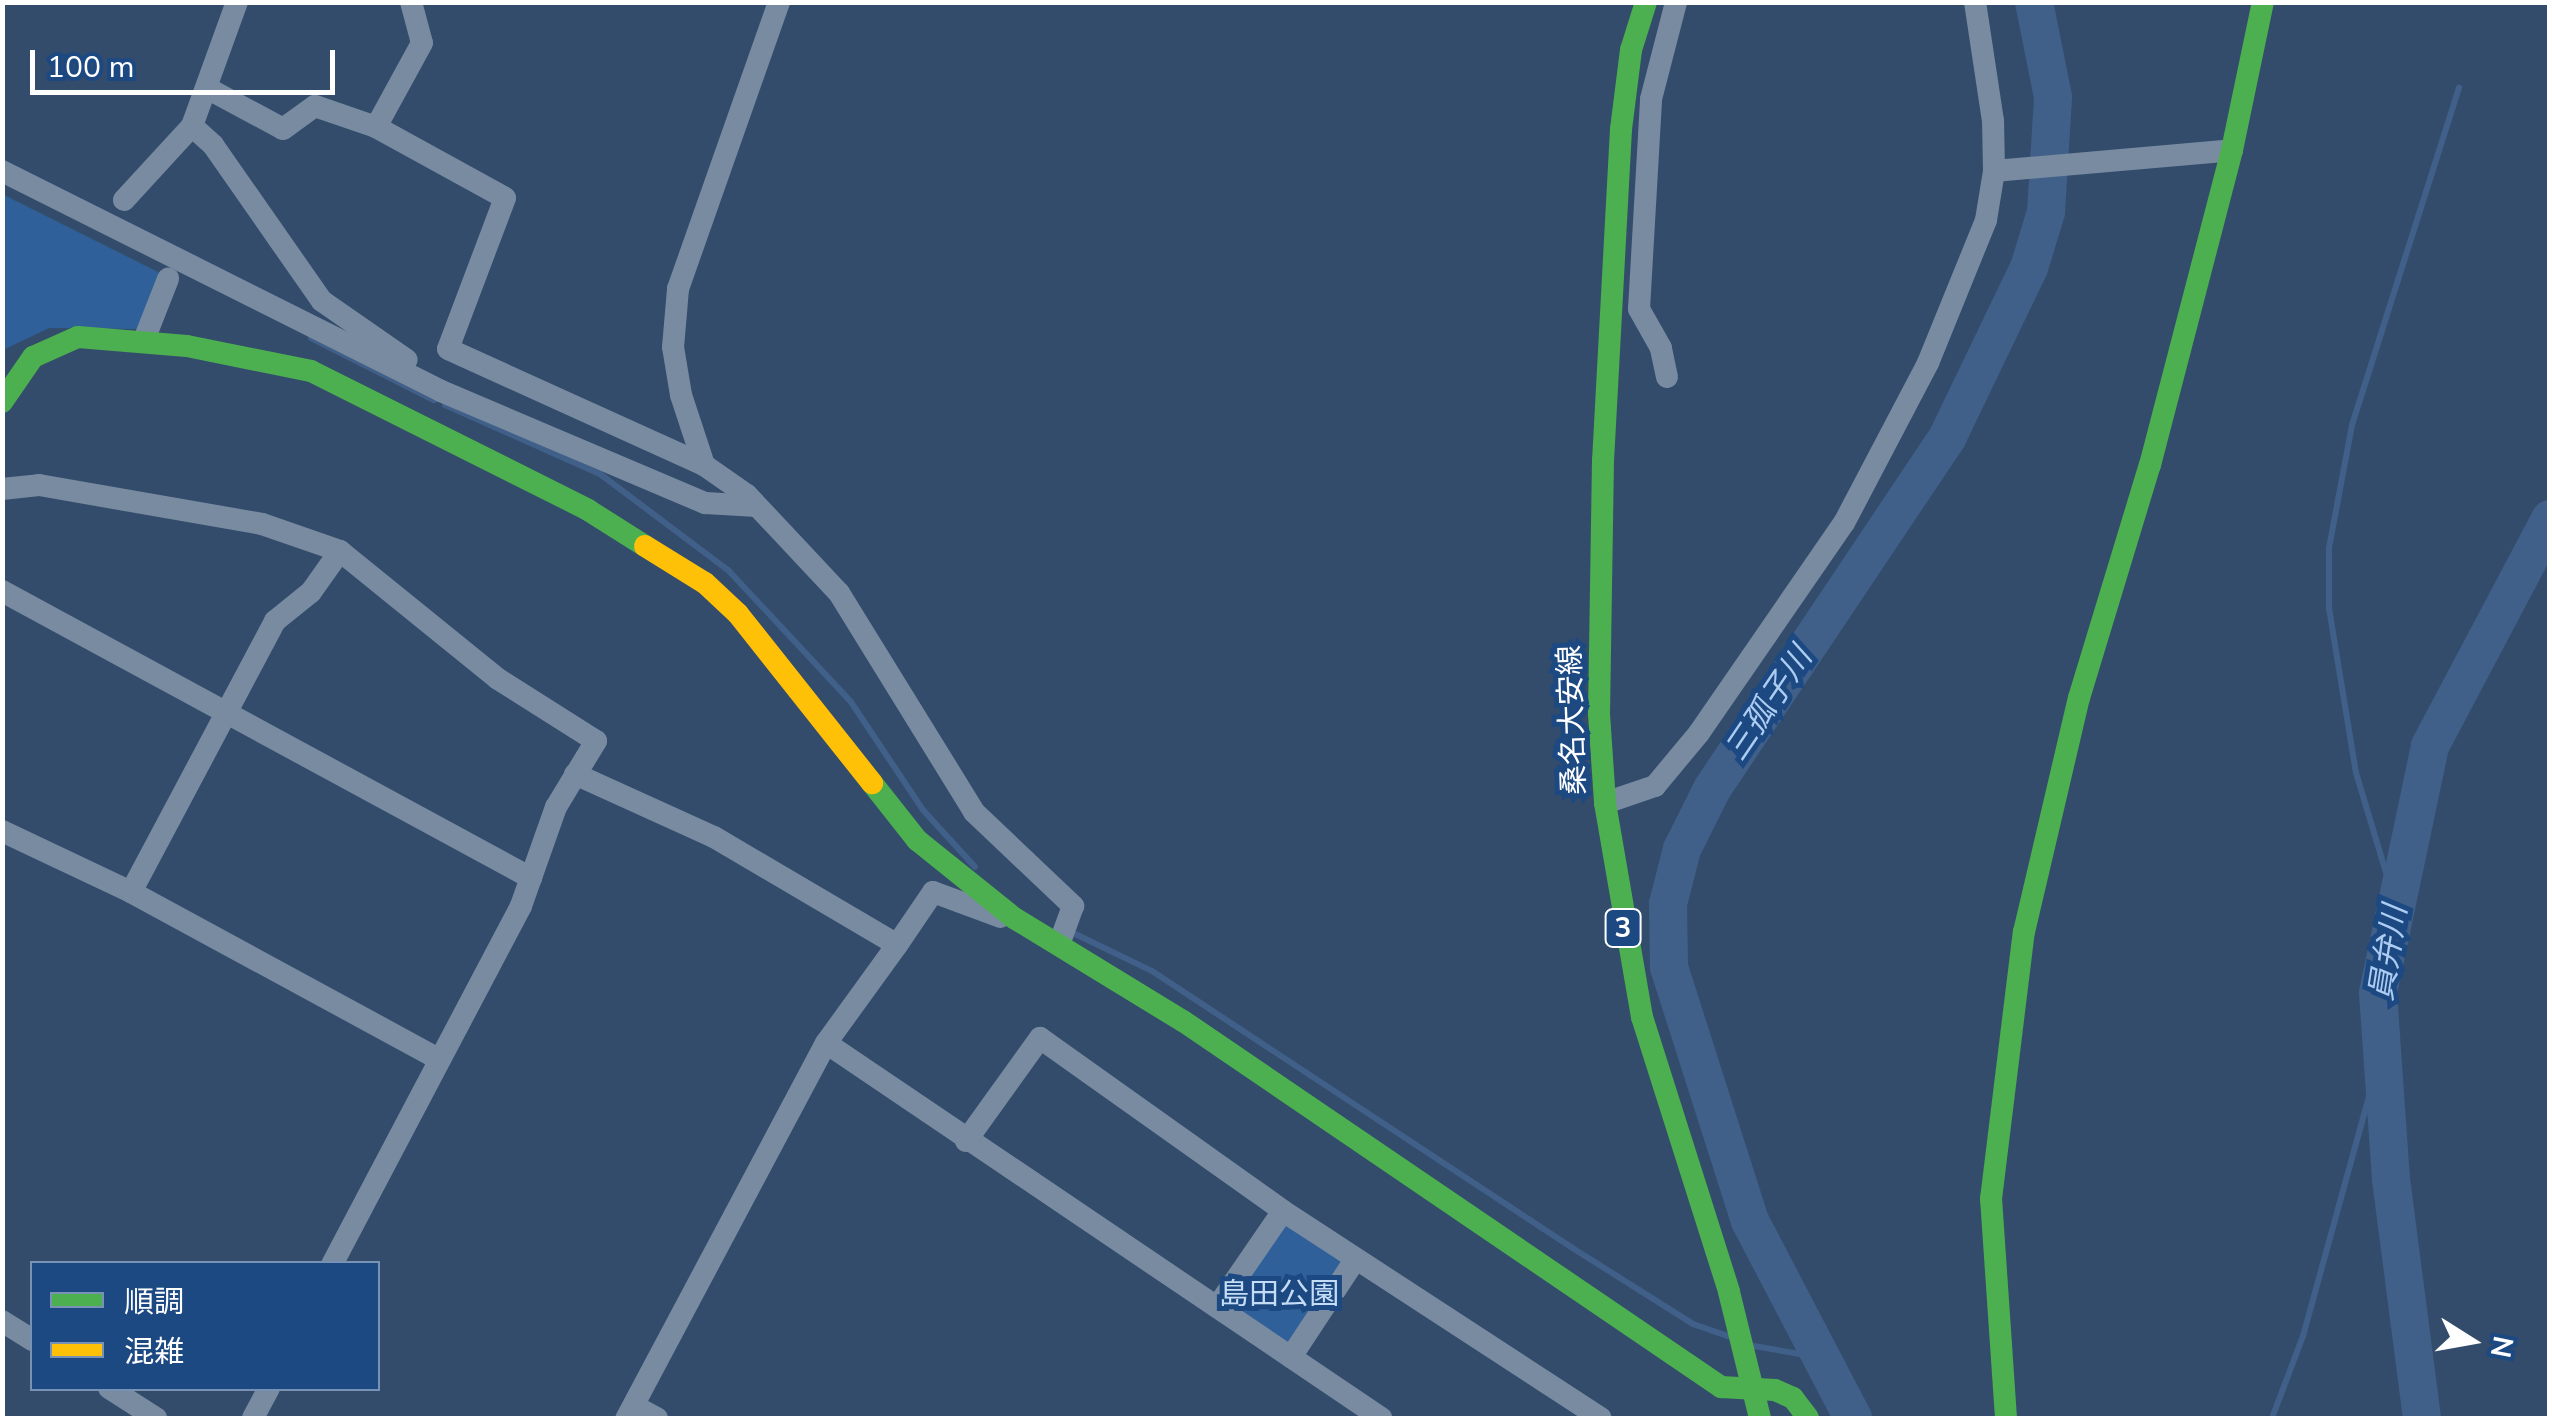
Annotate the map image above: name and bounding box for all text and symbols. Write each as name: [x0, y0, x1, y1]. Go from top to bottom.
scale bar: [35, 30, 340, 92]
text: 100 m: [47, 47, 134, 88]
water label: 三孤子川: [1717, 640, 1821, 768]
street label: 桑名大安線: [1552, 644, 1594, 796]
water label: 員弁川: [2363, 903, 2415, 1003]
road number: 3: [1603, 905, 1643, 951]
legend: [30, 1261, 380, 1391]
park label: 島田公園: [1219, 1277, 1339, 1313]
text: 順調: [124, 1282, 184, 1323]
north arrow: [2422, 1291, 2522, 1391]
text: 混雑: [124, 1332, 184, 1373]
text: N: [2481, 1333, 2522, 1361]

